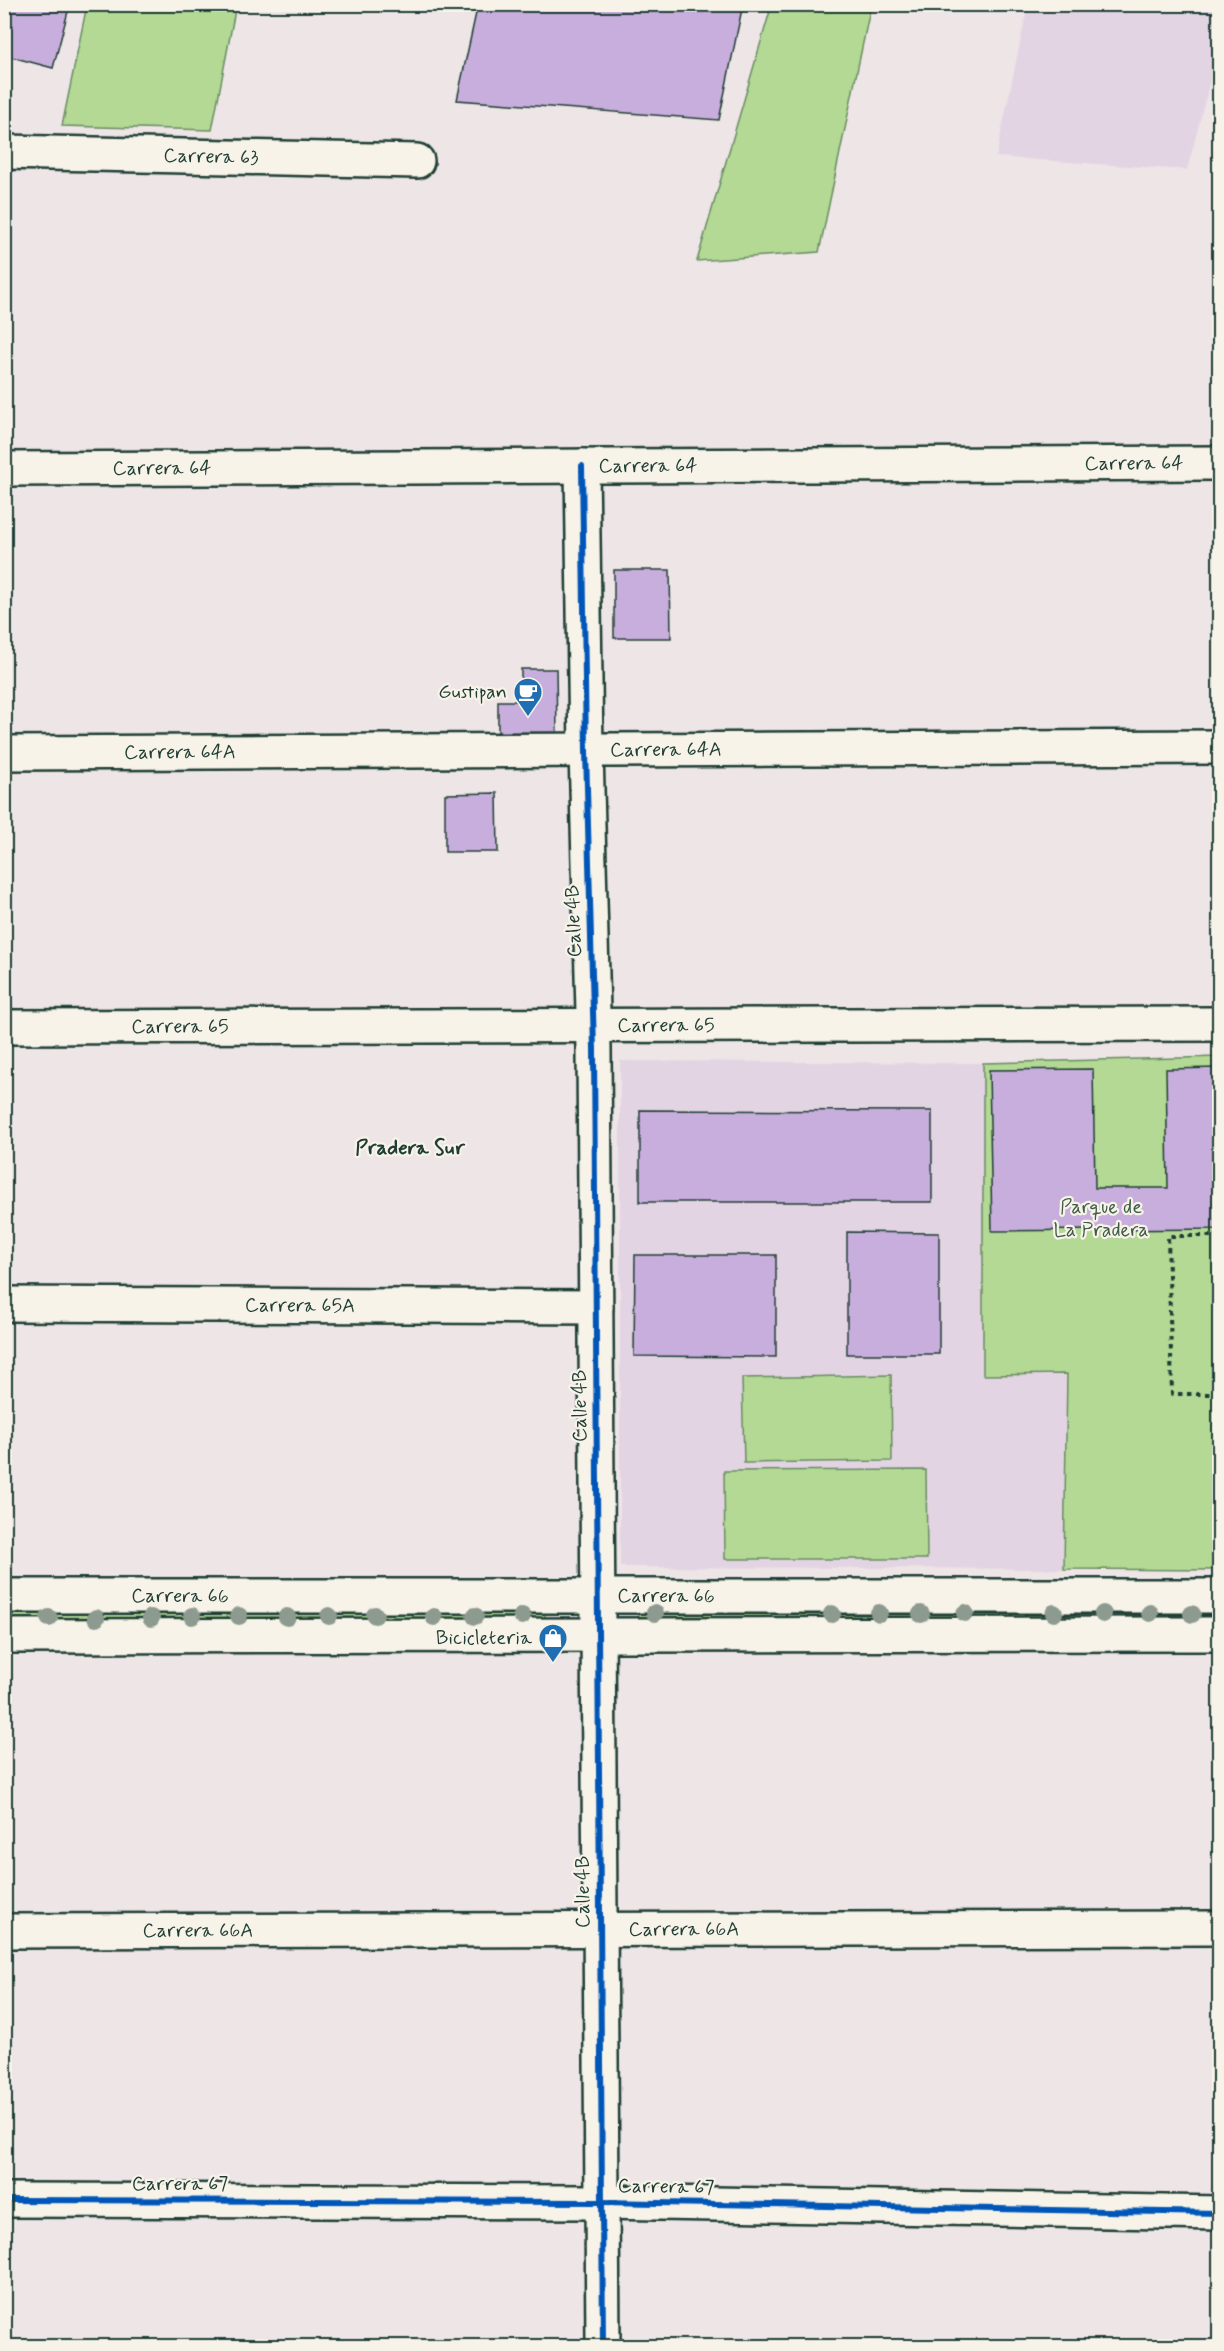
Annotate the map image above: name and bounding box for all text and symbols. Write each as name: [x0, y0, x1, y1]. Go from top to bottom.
street label: Carrera 63: [163, 142, 259, 171]
street label: Carrera 64: [1085, 450, 1183, 477]
street label: Carrera 64: [599, 452, 697, 480]
street label: Carrera 64: [113, 454, 211, 482]
cafe icon: Gustipan: [512, 676, 544, 718]
place label: Gustipan: [438, 679, 507, 706]
street label: Carrera 64A: [610, 736, 722, 764]
street label: Carrera 64A: [124, 738, 236, 766]
street label: Calle 4B: [559, 884, 589, 958]
street label: Carrera 65: [617, 1012, 715, 1039]
street label: Carrera 65: [131, 1013, 229, 1040]
district label: Pradera Sur: [355, 1134, 466, 1162]
park label: Parque de La Pradera: [1053, 1194, 1149, 1244]
street label: Carrera 65A: [245, 1292, 355, 1319]
street label: Calle 4B: [567, 1370, 594, 1442]
street label: Carrera 66: [131, 1583, 229, 1610]
street label: Carrera 66: [617, 1583, 715, 1610]
shop icon: Bicicleteria: [537, 1622, 569, 1664]
place label: Bicicleteria: [436, 1625, 533, 1652]
street label: Calle 4B: [570, 1856, 597, 1928]
street label: Carrera 66A: [629, 1916, 739, 1943]
street label: Carrera 66A: [143, 1917, 253, 1944]
street label: Carrera 67: [132, 2171, 228, 2198]
street label: Carrera 67: [617, 2173, 715, 2201]

